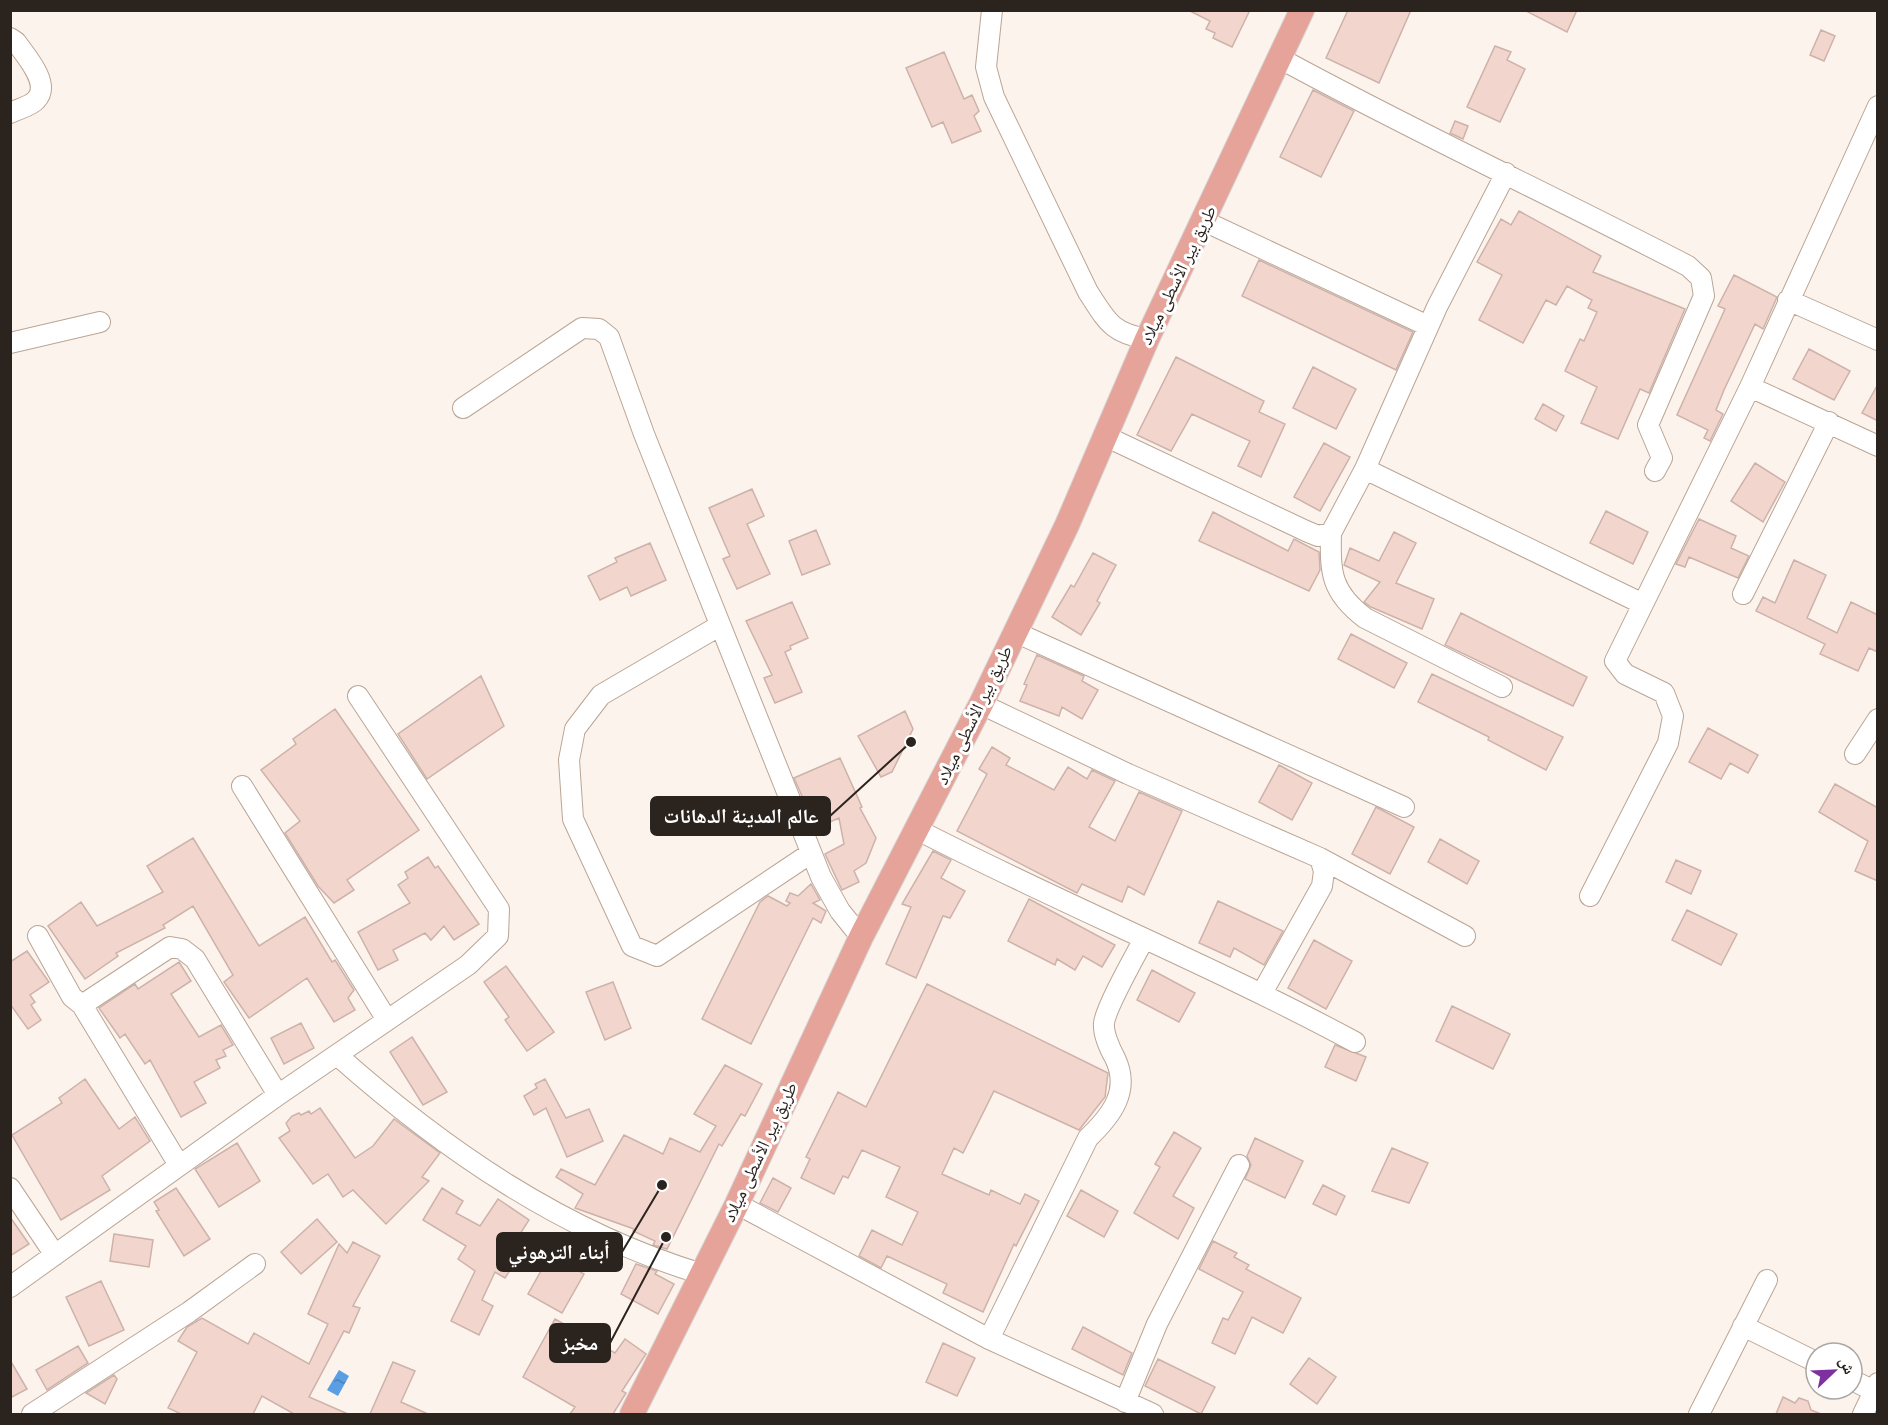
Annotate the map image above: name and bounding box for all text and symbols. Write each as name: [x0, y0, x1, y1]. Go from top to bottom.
street label: طريق بير الأسطى ميلاد: [1133, 201, 1221, 348]
street label: طريق بير الأسطى ميلاد: [929, 641, 1017, 788]
callout: عالم المدينة الدهانات: [651, 797, 830, 835]
text: عالم المدينة الدهانات: [663, 802, 819, 830]
street label: طريق بير الأسطى ميلاد: [716, 1078, 802, 1225]
callout: أبناء الترهوني: [497, 1233, 622, 1271]
text: أبناء الترهوني: [508, 1238, 610, 1268]
callout: مخبز: [550, 1324, 610, 1362]
text: مخبز: [561, 1329, 598, 1356]
north arrow: [1804, 1341, 1864, 1401]
text: ش: [1834, 1353, 1861, 1377]

